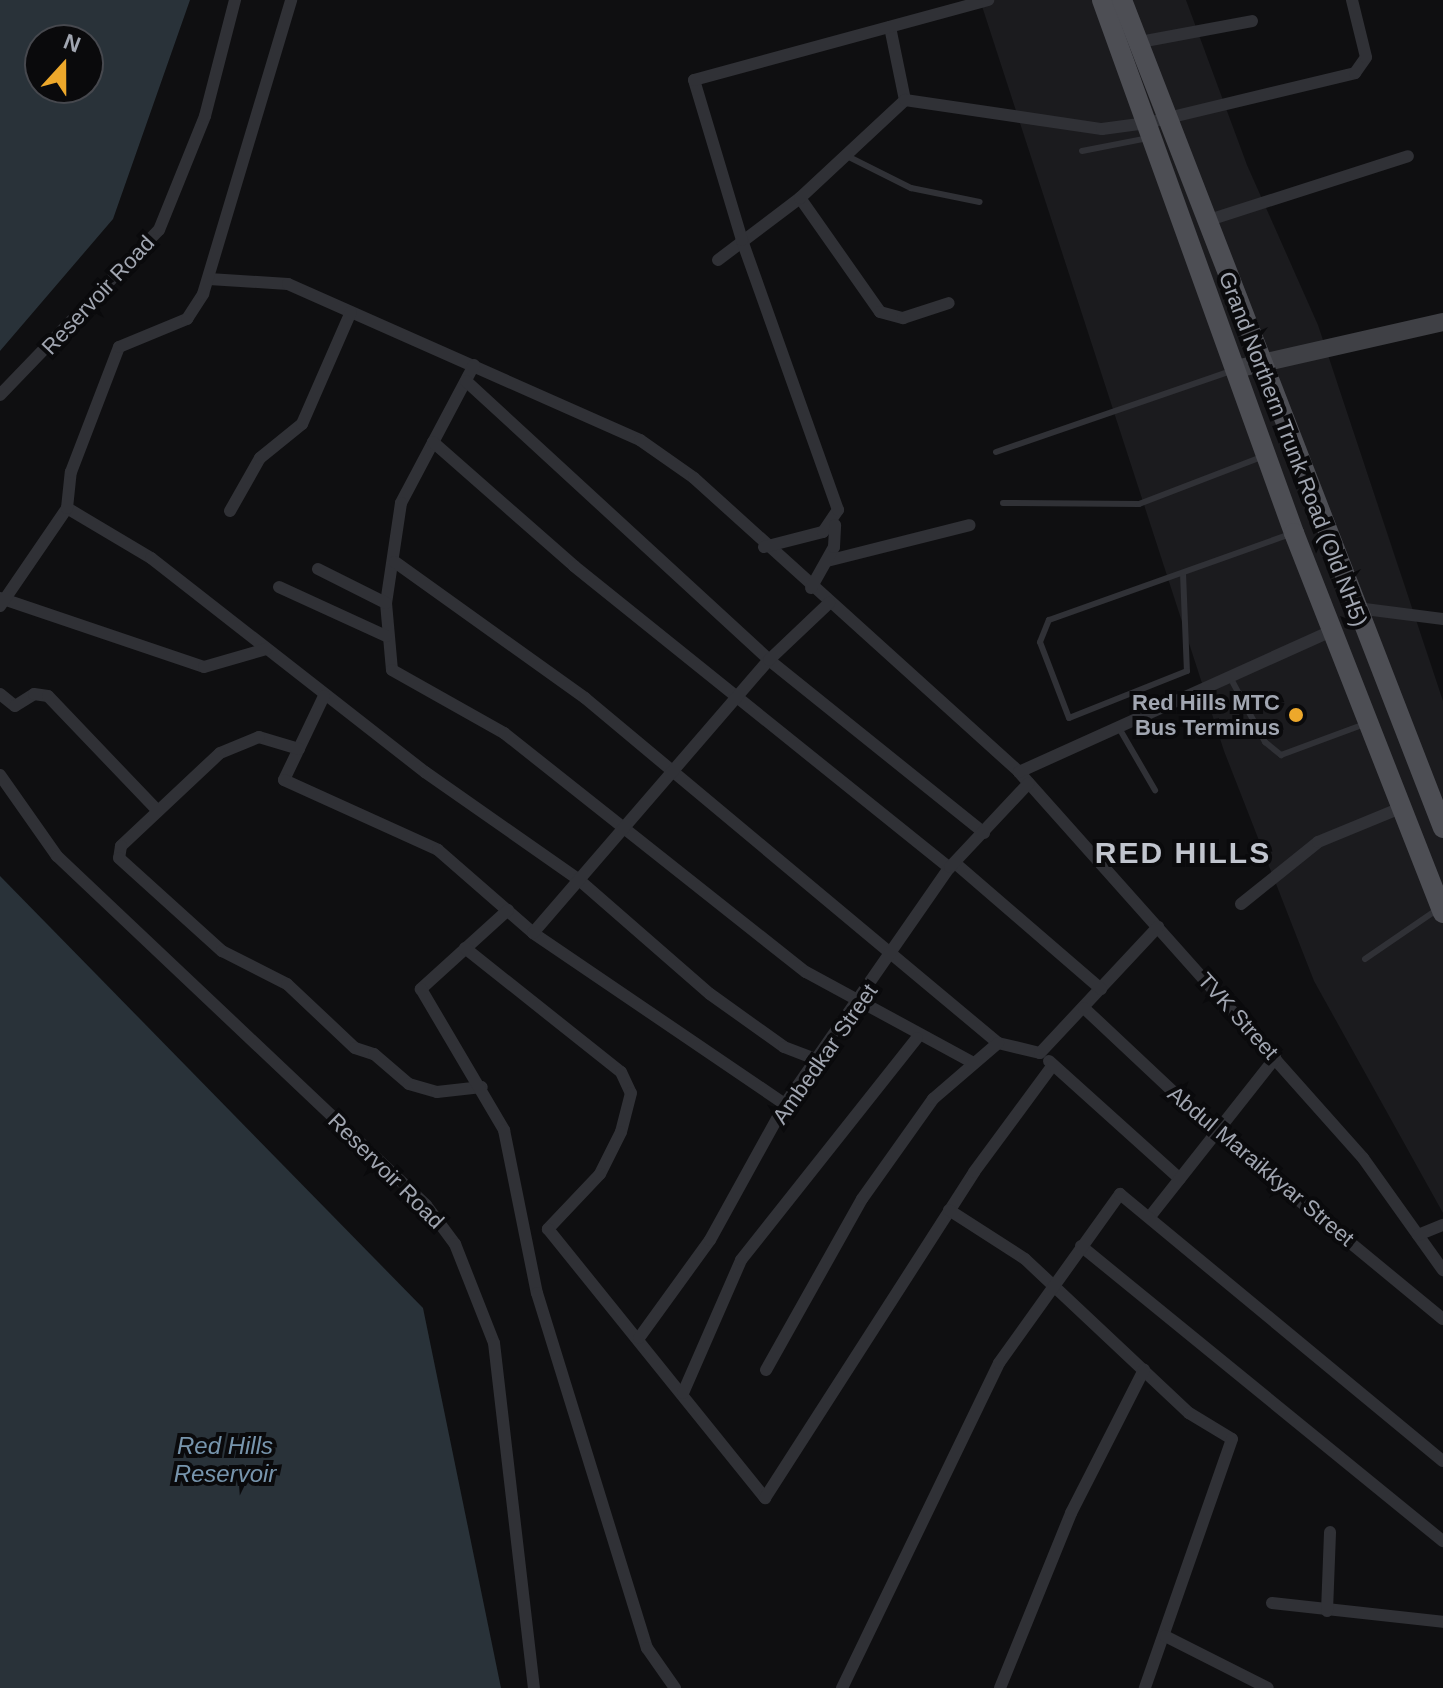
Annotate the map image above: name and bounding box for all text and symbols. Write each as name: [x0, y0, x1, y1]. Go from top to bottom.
north arrow: [24, 24, 104, 104]
text: N: [60, 28, 84, 58]
street label: Reservoir Road: [36, 230, 160, 360]
street label: Grand Northern Trunk Road (Old NH5): [1213, 268, 1373, 630]
place label: Red Hills MTC Bus Terminus: [1132, 689, 1280, 740]
marker: Red Hills MTC Bus Terminus: [1287, 706, 1305, 724]
district label: RED HILLS: [1095, 835, 1271, 871]
street label: TVK Street: [1192, 967, 1284, 1065]
street label: Ambedkar Street: [767, 979, 883, 1129]
street label: Abdul Maraikkyar Street: [1163, 1080, 1359, 1252]
street label: Reservoir Road: [323, 1108, 449, 1234]
water label: Red Hills Reservoir: [174, 1432, 276, 1488]

